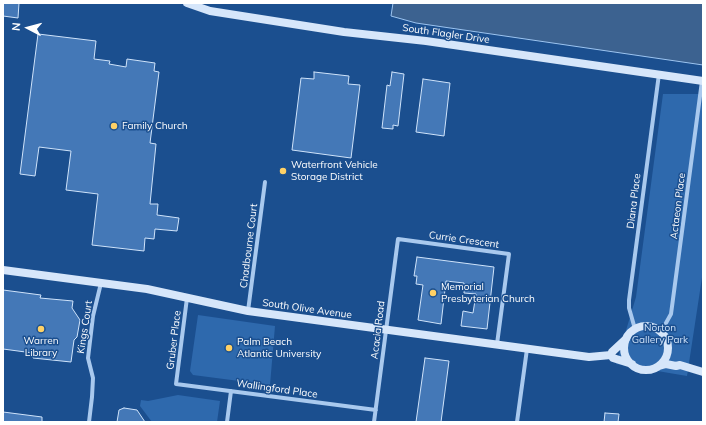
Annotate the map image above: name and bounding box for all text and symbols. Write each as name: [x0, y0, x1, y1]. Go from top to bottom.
north arrow: [8, 8, 48, 48]
text: N: [9, 22, 23, 32]
street label: South Flagler Drive: [402, 22, 490, 46]
place label: Family Church: [122, 120, 188, 132]
marker: Family Church: [109, 121, 119, 131]
place label: Waterfront Vehicle Storage District: [291, 159, 378, 182]
marker: Waterfront Vehicle Storage District: [278, 166, 288, 176]
street label: Actaeon Place: [668, 172, 688, 240]
street label: Diana Place: [625, 173, 643, 229]
street label: Chadbourne Court: [238, 203, 260, 289]
street label: Currie Crescent: [428, 229, 500, 251]
place label: Memorial Presbyterian Church: [441, 281, 535, 304]
marker: Memorial Presbyterian Church: [428, 288, 438, 298]
street label: South Olive Avenue: [261, 297, 353, 321]
street label: Kings Court: [75, 300, 95, 354]
street label: Acacia Road: [368, 300, 388, 360]
street label: Gruber Place: [164, 310, 184, 370]
park label: Norton Gallery Park: [632, 322, 688, 346]
marker: Warren Library: [36, 324, 46, 334]
place label: Warren Library: [23, 335, 59, 358]
place label: Palm Beach Atlantic University: [237, 336, 321, 360]
marker: Palm Beach Atlantic University: [224, 343, 234, 353]
street label: Wallingford Place: [236, 377, 318, 401]

